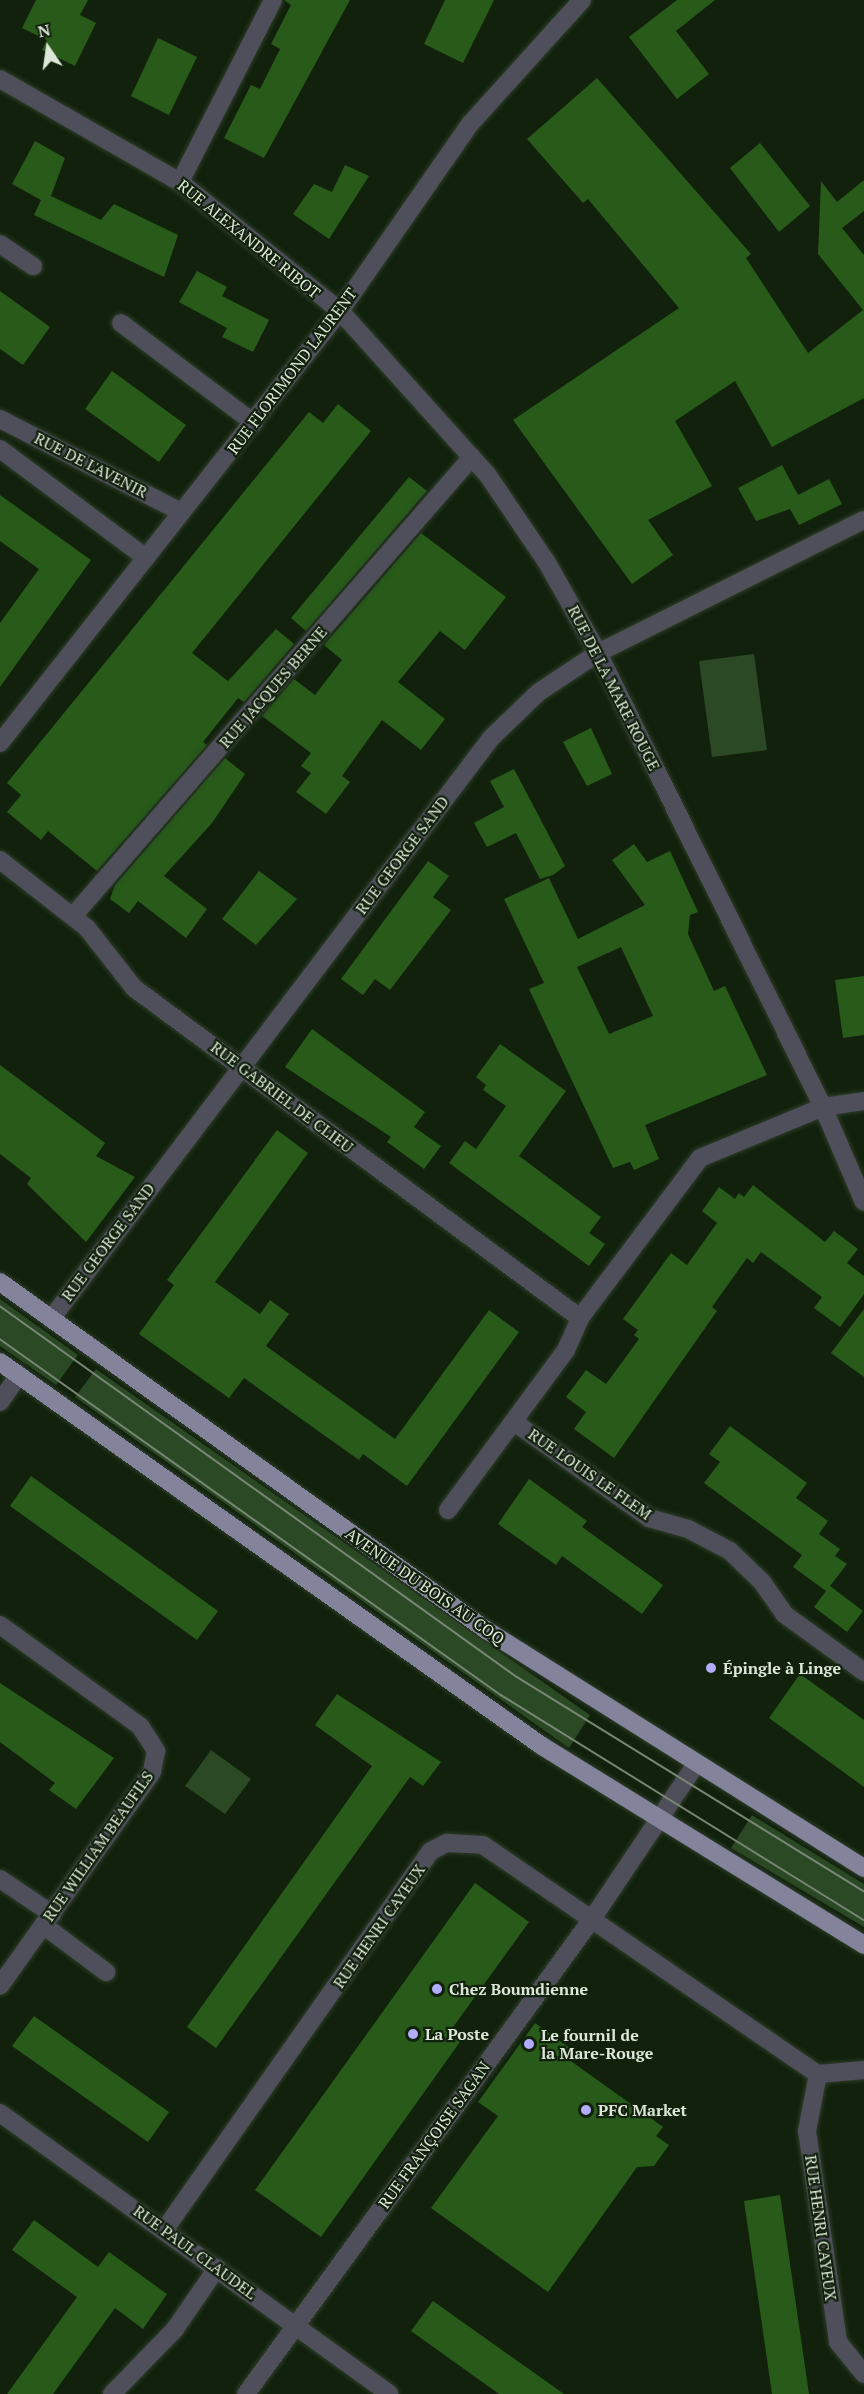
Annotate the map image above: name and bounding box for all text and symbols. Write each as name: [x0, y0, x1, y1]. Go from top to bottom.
north arrow: [18, 18, 78, 78]
text: N: [36, 18, 52, 43]
street label: RUE ALEXANDRE RIBOT: [174, 176, 324, 302]
street label: RUE FLORIMOND LAURENT: [223, 284, 361, 458]
street label: RUE DE L'AVENIR: [31, 428, 151, 502]
street label: RUE DE LA MARE ROUGE: [564, 602, 664, 774]
street label: RUE JACQUES BERNE: [215, 622, 331, 752]
street label: RUE GEORGE SAND: [351, 792, 453, 918]
street label: RUE GABRIEL DE CLIEU: [207, 1037, 357, 1157]
street label: RUE GEORGE SAND: [57, 1179, 159, 1305]
street label: RUE LOUIS LE FLEM: [525, 1424, 655, 1524]
street label: AVENUE DU BOIS AU COQ: [342, 1524, 508, 1648]
place label: Épingle à Linge: [723, 1658, 841, 1678]
marker: Épingle à Linge: [704, 1661, 718, 1675]
street label: RUE WILLIAM BEAUFILS: [39, 1767, 157, 1925]
street label: RUE HENRI CAYEUX: [329, 1860, 429, 1992]
place label: Chez Boumdienne: [449, 1979, 588, 1999]
marker: Chez Boumdienne: [430, 1982, 444, 1996]
place label: La Poste: [425, 2024, 489, 2044]
place label: Le fournil de la Mare-Rouge: [541, 2025, 653, 2063]
marker: La Poste: [406, 2027, 420, 2041]
marker: Le fournil de la Mare-Rouge: [522, 2037, 536, 2051]
street label: RUE FRANÇOISE SAGAN: [374, 2058, 494, 2212]
place label: PFC Market: [598, 2100, 687, 2120]
marker: PFC Market: [579, 2103, 593, 2117]
street label: RUE HENRI CAYEUX: [801, 2154, 841, 2302]
street label: RUE PAUL CLAUDEL: [130, 2201, 260, 2303]

